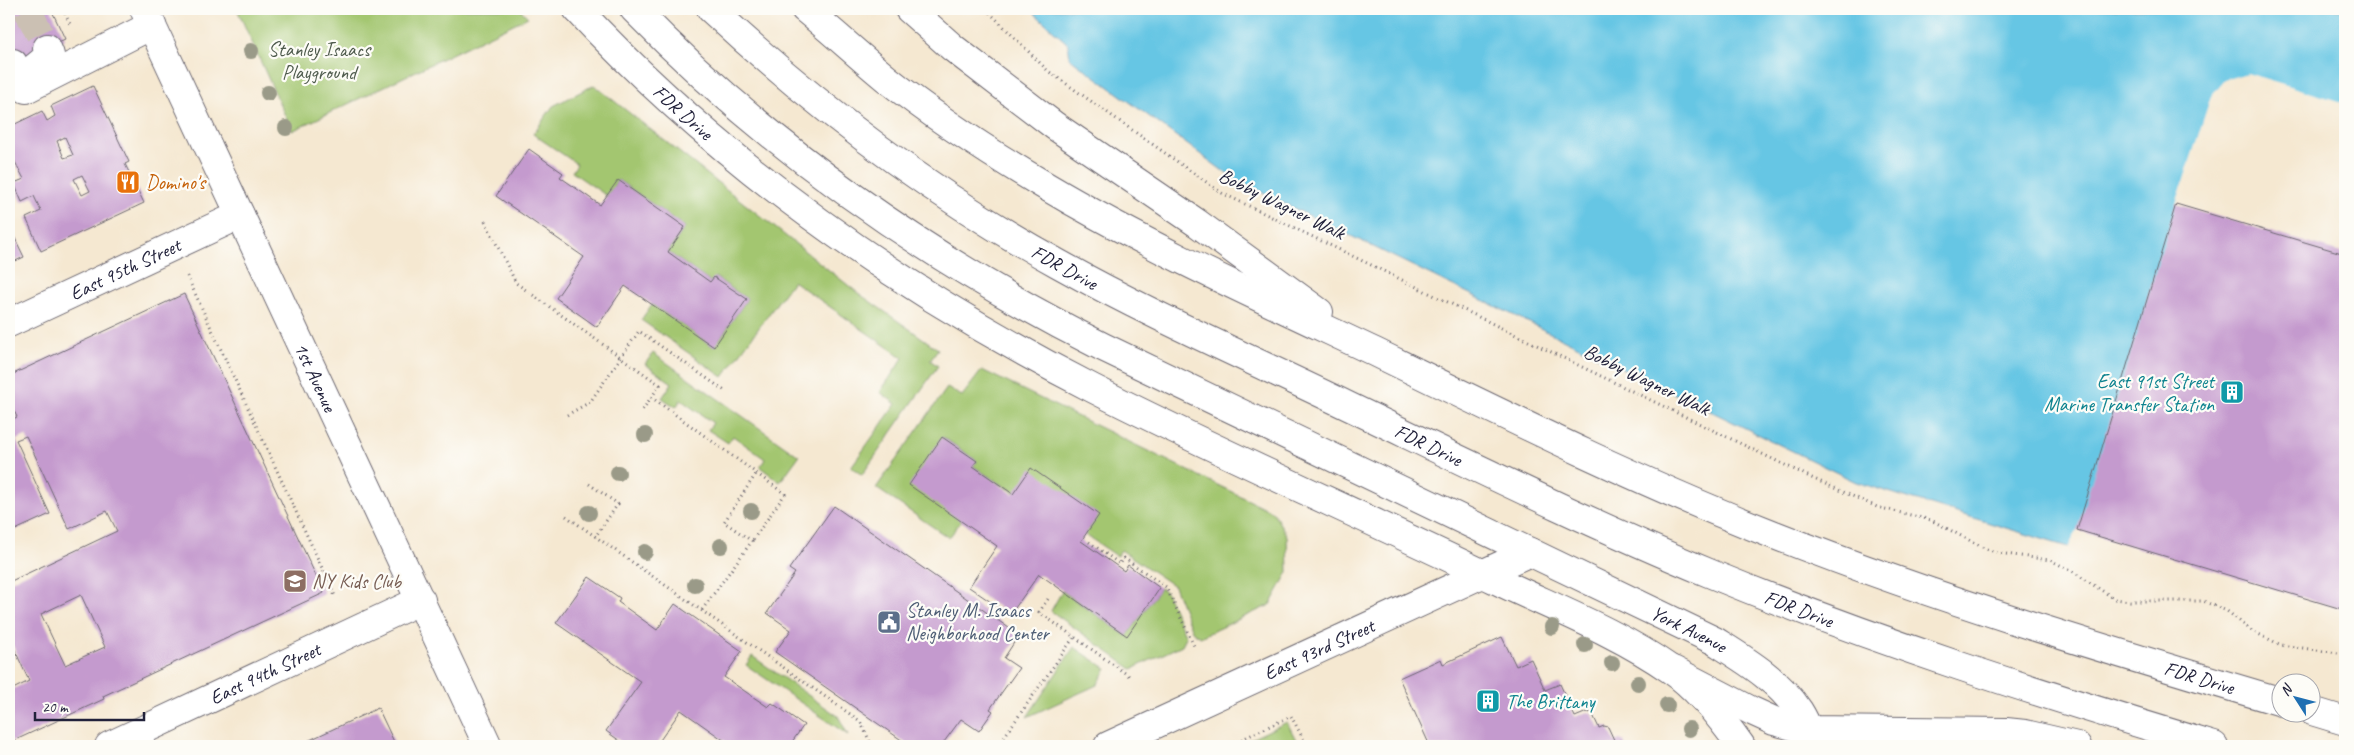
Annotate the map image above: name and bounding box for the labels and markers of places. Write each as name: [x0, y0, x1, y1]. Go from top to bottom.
restaurant icon: Domino's: [115, 169, 141, 195]
place label: Domino's: [146, 170, 207, 195]
place label: East 91st Street Marine Transfer Station: [2044, 369, 2216, 417]
building icon: East 91st Street Marine Transfer Station: [2219, 379, 2245, 405]
school or university icon: NY Kids Club: [282, 568, 308, 594]
place label: NY Kids Club: [312, 569, 402, 594]
place label: Stanley M. Isaacs Neighborhood Center: [906, 598, 1051, 646]
public building icon: Stanley M. Isaacs Neighborhood Center: [876, 609, 902, 635]
building icon: The Brittany: [1475, 688, 1501, 714]
place label: The Brittany: [1506, 689, 1597, 714]

